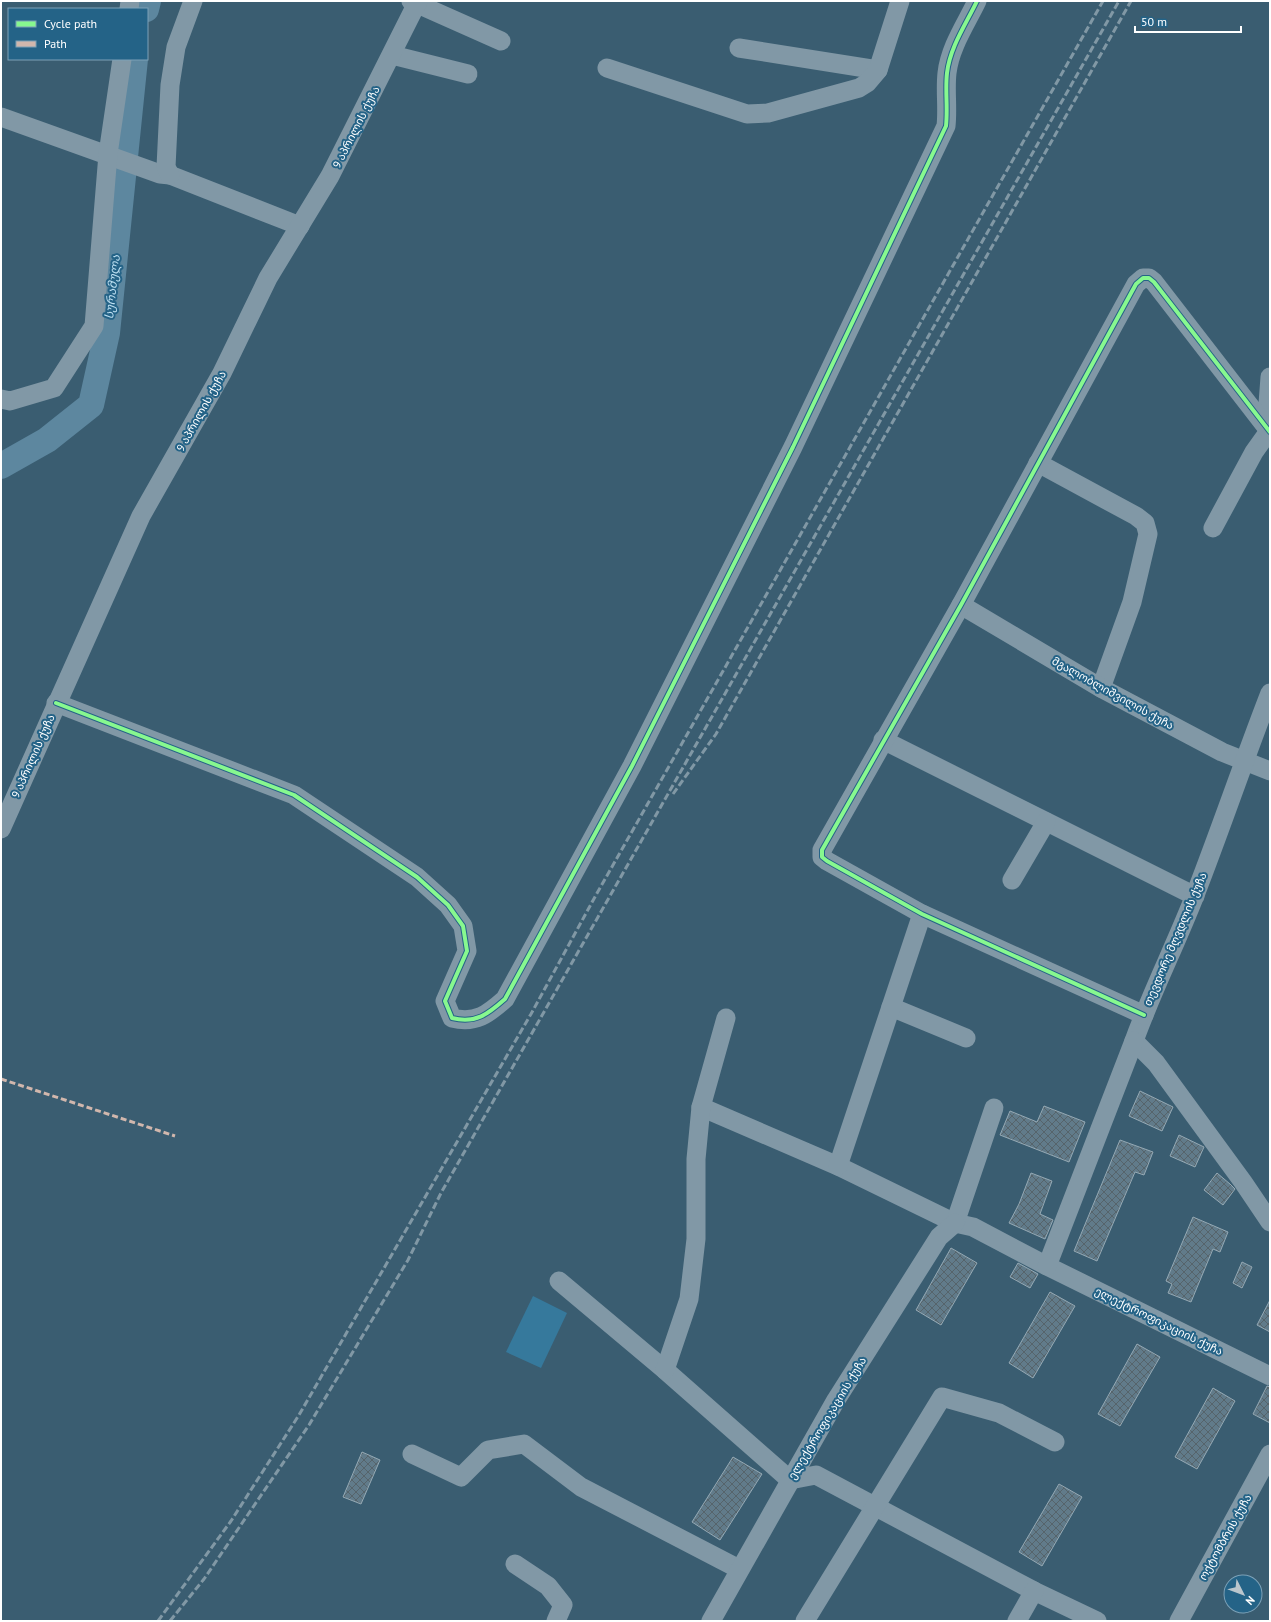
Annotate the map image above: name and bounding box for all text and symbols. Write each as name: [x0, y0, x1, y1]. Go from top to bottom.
legend: [8, 8, 148, 60]
scale bar: [1135, 8, 1241, 34]
text: 50 m: [1141, 14, 1167, 29]
text: Cycle path: [44, 16, 97, 31]
text: Path: [44, 36, 67, 51]
street label: 9 აპრილის ქუჩა: [329, 84, 383, 170]
water label: სურამულა: [101, 254, 123, 320]
street label: 9 აპრილის ქუჩა: [173, 368, 229, 454]
street label: მგალობლიშვილის ქუჩა: [1050, 654, 1176, 732]
street label: 9 აპრილის ქუჩა: [8, 712, 58, 800]
street label: თევდორე მღვდლის ქუჩა: [1140, 870, 1210, 1008]
street label: ელექტროფიკაციის ქუჩა: [1093, 1284, 1225, 1358]
street label: ელექტროფიკაციის ქუჩა: [785, 1354, 869, 1482]
street label: ოქტომბრის ქუჩა: [1196, 1492, 1254, 1582]
north arrow: [1223, 1574, 1263, 1614]
text: N: [1243, 1593, 1258, 1608]

